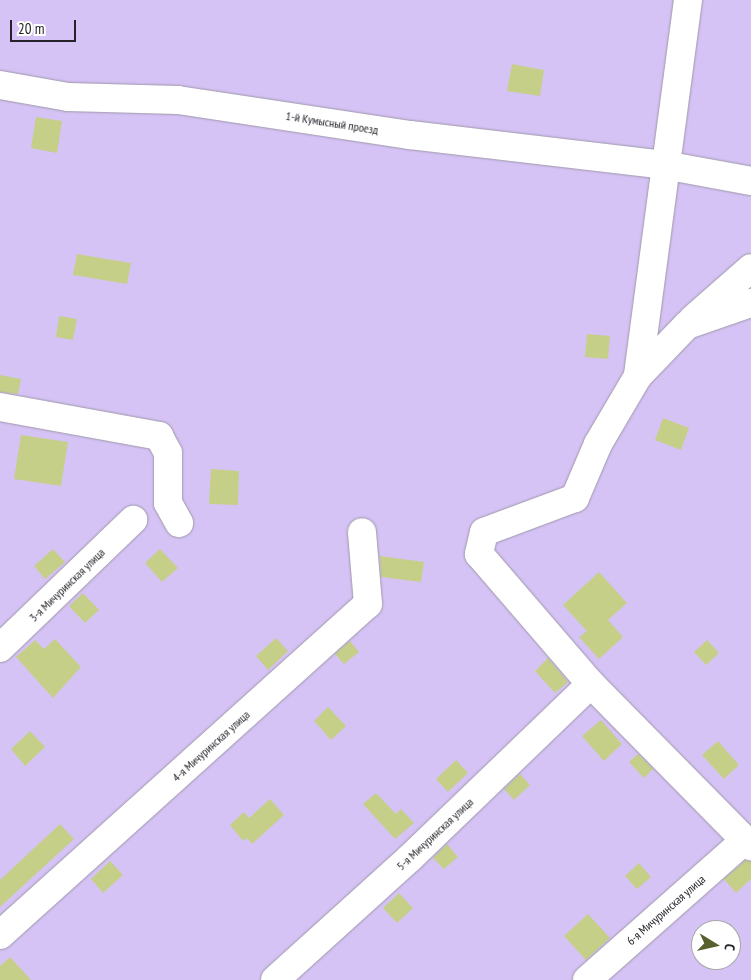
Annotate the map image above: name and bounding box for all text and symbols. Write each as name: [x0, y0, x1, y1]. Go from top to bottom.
scale bar: [12, 10, 79, 42]
text: 20 m: [18, 19, 44, 38]
street label: 1-й Кумысный проезд: [285, 109, 379, 137]
street label: 3-я Мичуринская улица: [26, 545, 108, 625]
street label: 4-я Мичуринская улица: [169, 707, 253, 785]
street label: 5-я Мичуринская улица: [394, 795, 476, 873]
street label: 6-я Мичуринская улица: [624, 872, 708, 948]
north arrow: [691, 920, 741, 970]
text: С: [720, 943, 739, 952]

